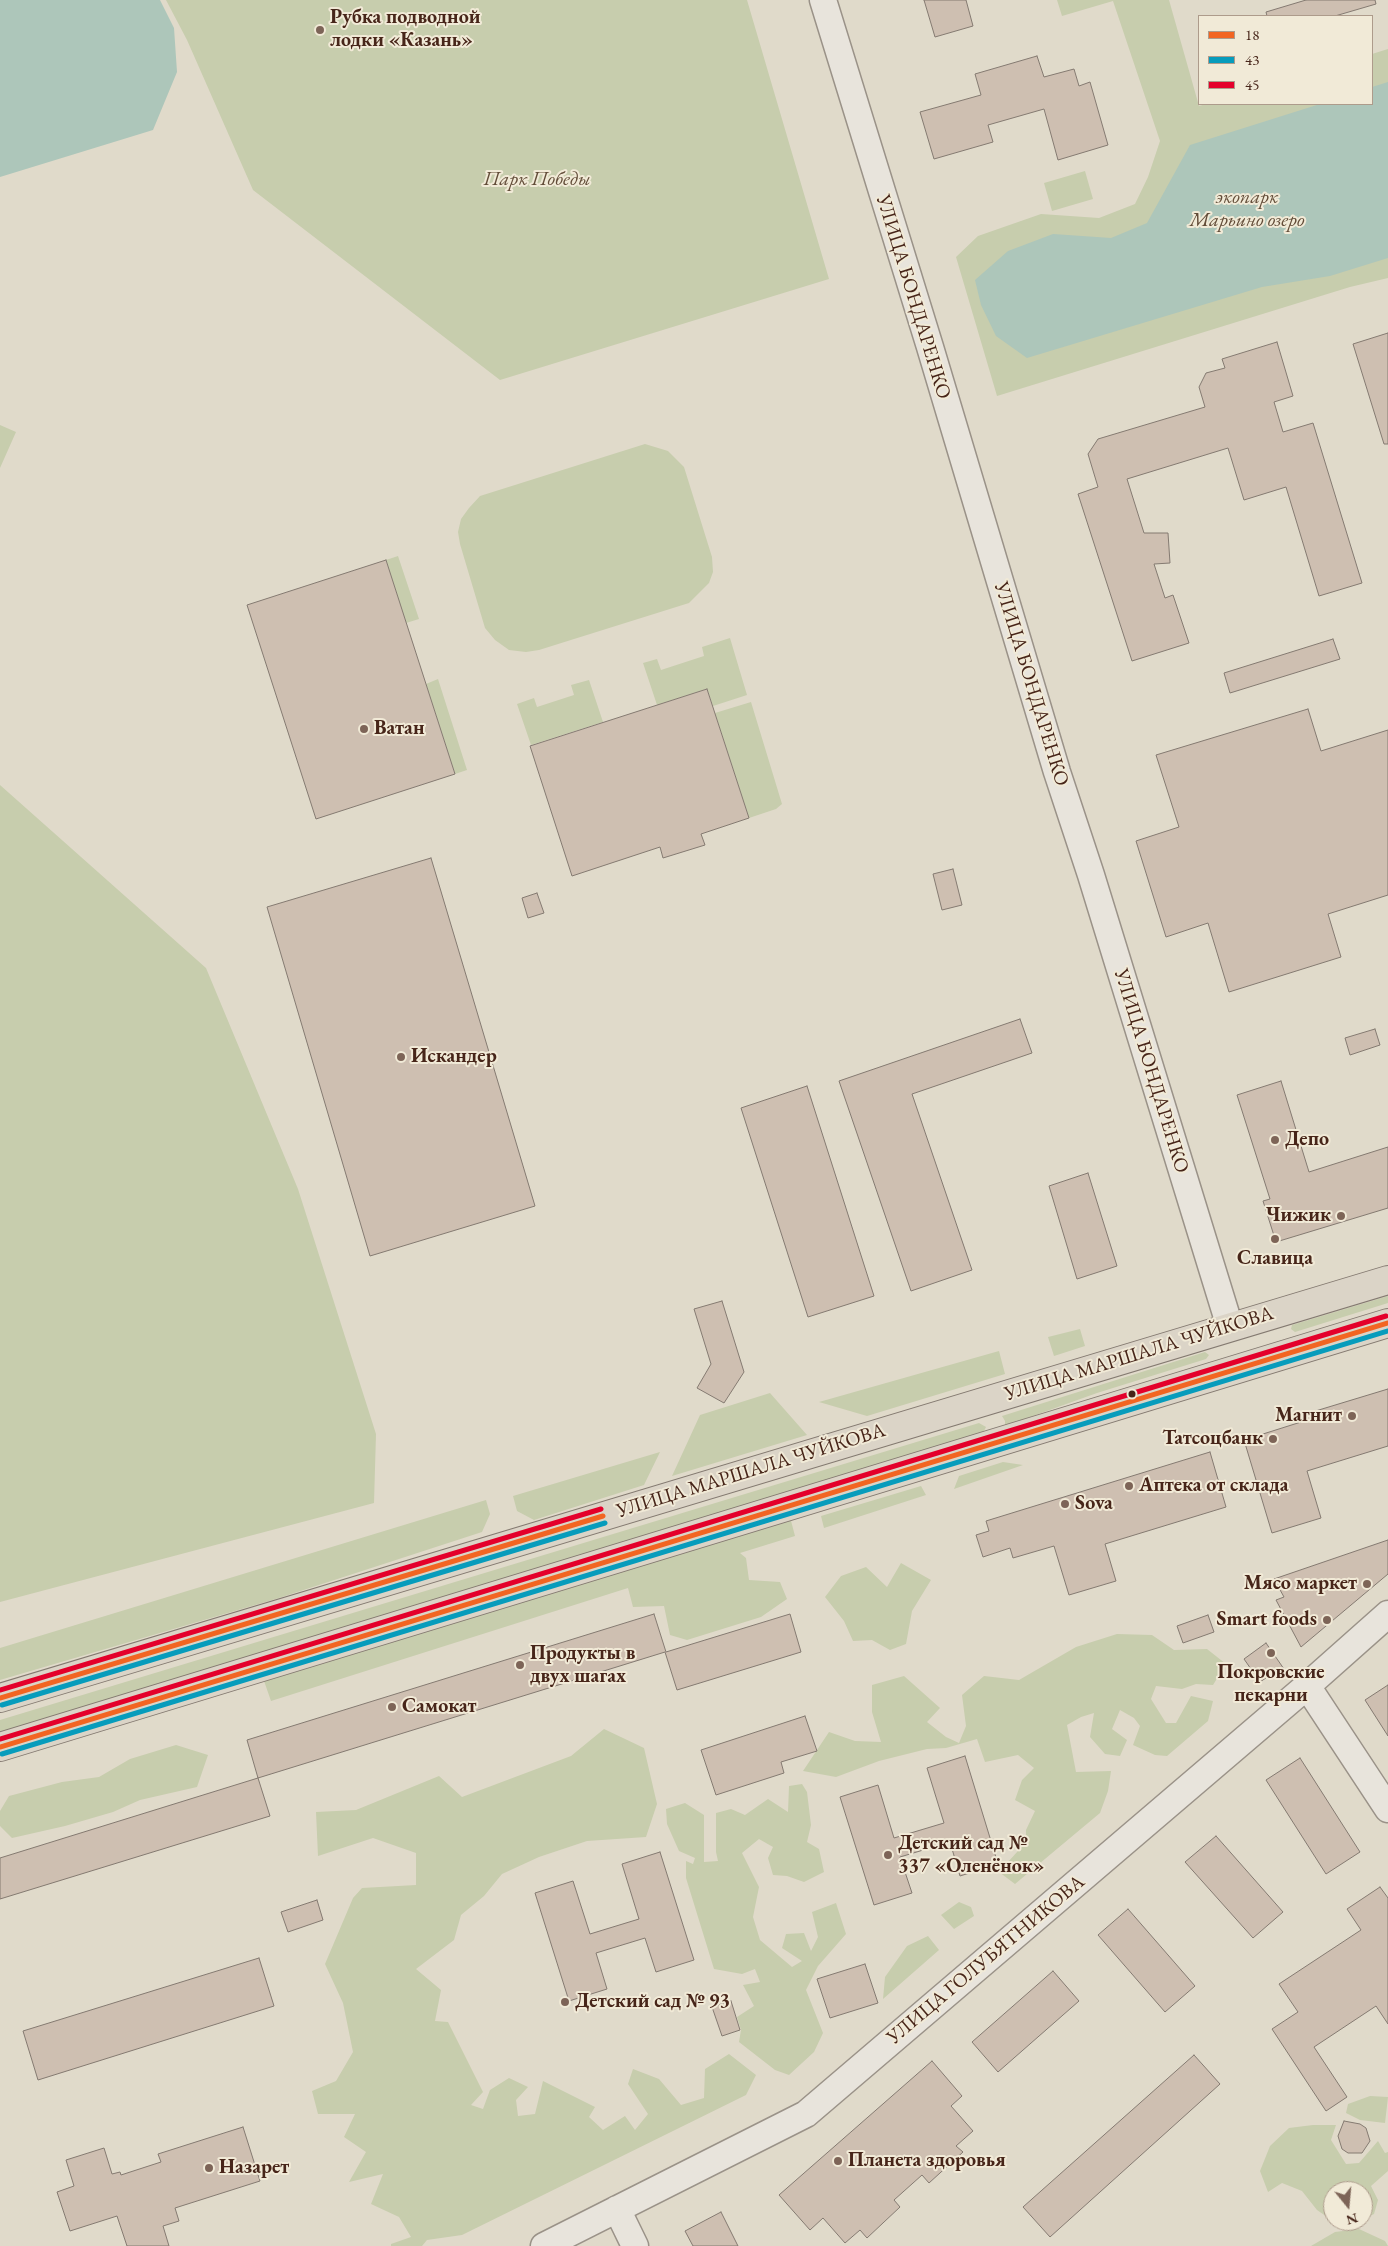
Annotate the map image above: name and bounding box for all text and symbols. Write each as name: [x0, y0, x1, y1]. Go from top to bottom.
place label: Рубка подводной лодки «Казань»: [330, 6, 480, 53]
legend: [1198, 15, 1373, 105]
marker: Рубка подводной лодки «Казань»: [314, 24, 326, 36]
text: 18: [1245, 25, 1259, 44]
text: 43: [1245, 50, 1259, 69]
text: 45: [1245, 75, 1259, 94]
park label: Парк Победы: [484, 168, 590, 192]
park label: экопарк Марьино озеро: [1190, 186, 1304, 233]
street label: УЛИЦА БОНДАРЕНКО: [870, 192, 956, 402]
street label: УЛИЦА БОНДАРЕНКО: [988, 579, 1074, 789]
place label: Ватан: [374, 717, 424, 741]
marker: Ватан: [358, 723, 370, 735]
street label: УЛИЦА БОНДАРЕНКО: [1108, 966, 1194, 1176]
place label: Искандер: [411, 1045, 497, 1069]
marker: Искандер: [395, 1051, 407, 1063]
place label: Депо: [1285, 1128, 1329, 1152]
marker: Депо: [1269, 1134, 1281, 1146]
place label: Чижик: [1266, 1204, 1331, 1228]
marker: Чижик: [1335, 1210, 1347, 1222]
marker: Славица: [1269, 1233, 1281, 1245]
place label: Славица: [1237, 1247, 1313, 1271]
street label: УЛИЦА МАРШАЛА ЧУЙКОВА: [1002, 1302, 1276, 1406]
unlabelled marker: [1127, 1389, 1137, 1399]
place label: Магнит: [1275, 1404, 1342, 1428]
marker: Магнит: [1346, 1410, 1358, 1422]
street label: УЛИЦА МАРШАЛА ЧУЙКОВА: [614, 1419, 888, 1523]
place label: Татсоцбанк: [1162, 1427, 1263, 1451]
marker: Татсоцбанк: [1267, 1433, 1279, 1445]
place label: Аптека от склада: [1139, 1474, 1288, 1498]
marker: Аптека от склада: [1123, 1480, 1135, 1492]
place label: Sova: [1075, 1492, 1113, 1516]
marker: Sova: [1059, 1498, 1071, 1510]
place label: Мясо маркет: [1244, 1572, 1357, 1596]
marker: Мясо маркет: [1361, 1578, 1373, 1590]
place label: Smart foods: [1217, 1608, 1317, 1632]
marker: Smart foods: [1321, 1614, 1333, 1626]
place label: Продукты в двух шагах: [530, 1642, 635, 1689]
marker: Покровские пекарни: [1265, 1647, 1277, 1659]
marker: Продукты в двух шагах: [514, 1659, 526, 1671]
place label: Покровские пекарни: [1218, 1661, 1324, 1708]
place label: Самокат: [402, 1695, 477, 1719]
marker: Самокат: [386, 1701, 398, 1713]
place label: Детский сад № 337 «Оленёнок»: [898, 1832, 1044, 1879]
marker: Детский сад № 337 «Оленёнок»: [882, 1849, 894, 1861]
street label: УЛИЦА ГОЛУБЯТНИКОВА: [882, 1870, 1090, 2050]
place label: Детский сад № 93: [575, 1990, 730, 2014]
marker: Детский сад № 93: [559, 1996, 571, 2008]
place label: Планета здоровья: [848, 2149, 1006, 2173]
marker: Планета здоровья: [832, 2155, 844, 2167]
place label: Назарет: [219, 2156, 289, 2180]
marker: Назарет: [203, 2162, 215, 2174]
north arrow: [1323, 2181, 1373, 2231]
text: N: [1344, 2209, 1360, 2230]

